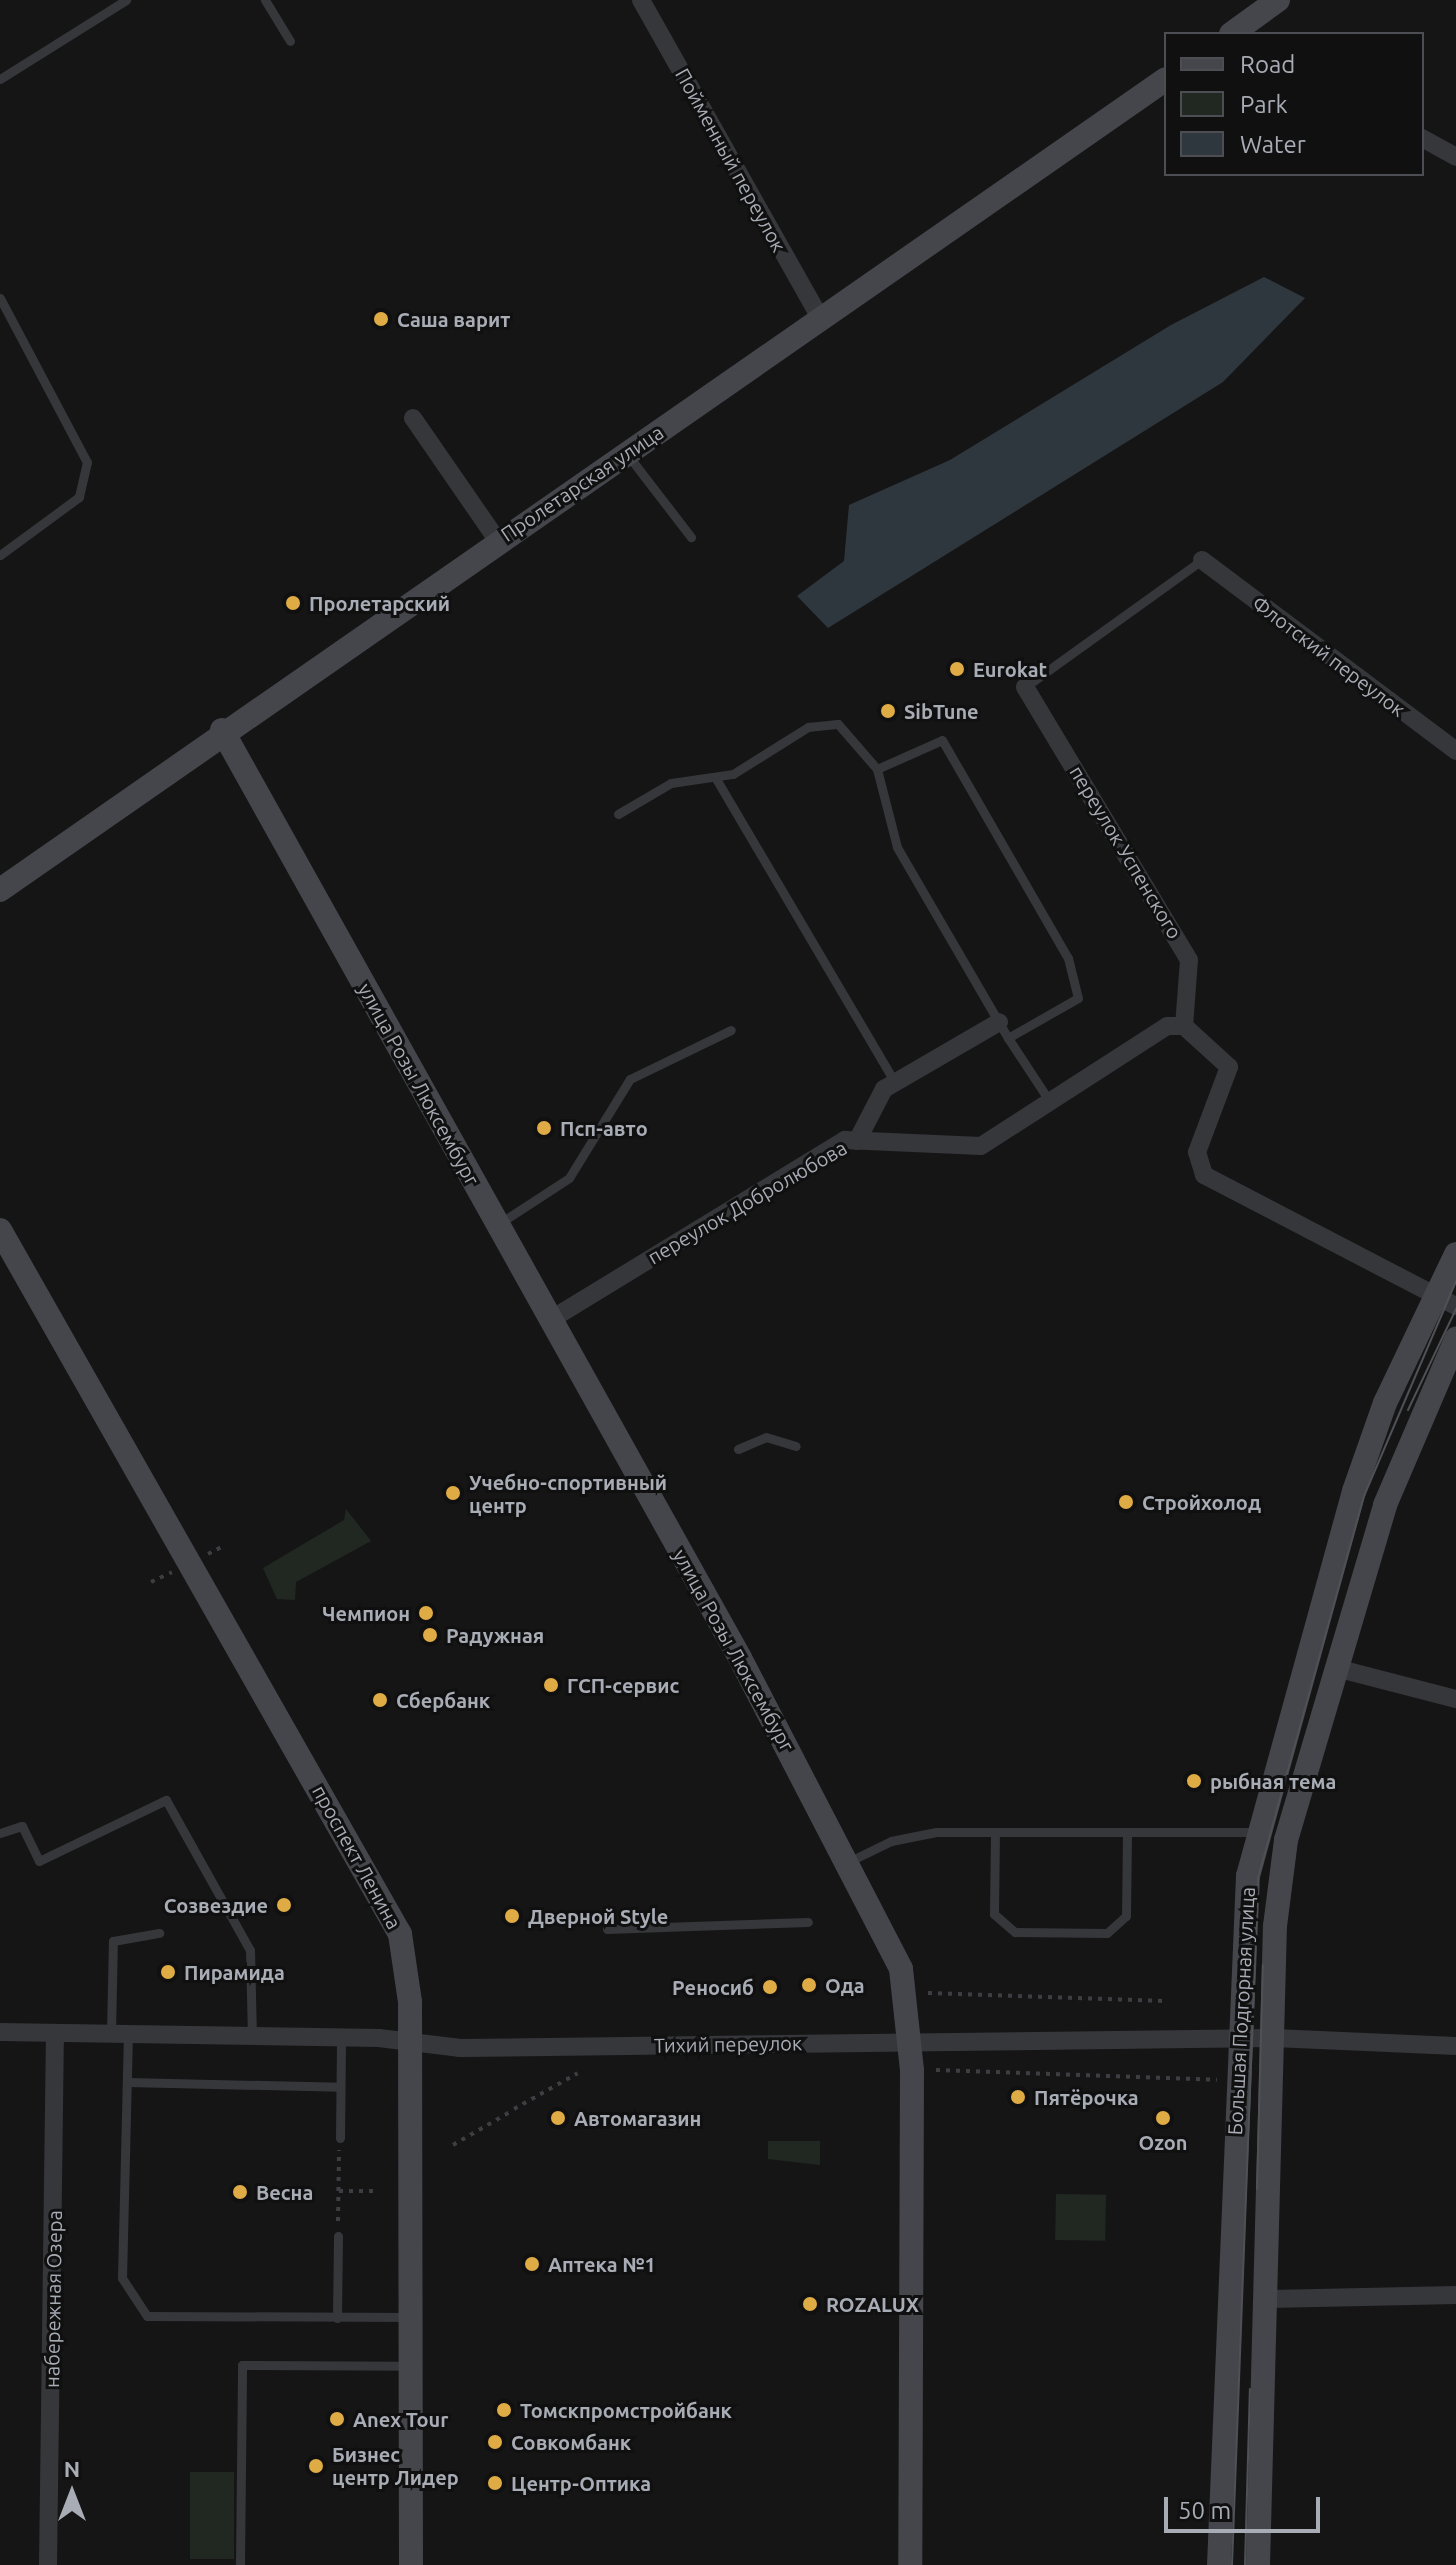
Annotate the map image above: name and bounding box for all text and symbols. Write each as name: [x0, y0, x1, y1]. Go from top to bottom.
legend: [1164, 32, 1424, 176]
text: Road: [1240, 51, 1295, 78]
street label: Пойменный переулок: [671, 64, 791, 256]
text: Park: [1240, 91, 1288, 118]
text: Water: [1240, 131, 1306, 158]
place label: Саша варит: [397, 307, 510, 331]
marker: Саша варит: [372, 310, 390, 328]
street label: Пролетарская улица: [496, 420, 668, 546]
place label: Пролетарский: [309, 591, 450, 615]
street label: Флотский переулок: [1248, 591, 1410, 721]
marker: Пролетарский: [284, 594, 302, 612]
place label: Eurokat: [973, 657, 1047, 681]
marker: Eurokat: [948, 660, 966, 678]
place label: SibTune: [904, 699, 979, 723]
marker: SibTune: [879, 702, 897, 720]
street label: переулок Успенского: [1065, 761, 1187, 943]
street label: улица Розы Люксембург: [353, 979, 485, 1189]
place label: Псп-авто: [560, 1116, 648, 1140]
marker: Псп-авто: [535, 1119, 553, 1137]
street label: переулок Добролюбова: [643, 1135, 851, 1269]
place label: Учебно-спортивный центр: [469, 1470, 667, 1517]
marker: Учебно-спортивный центр: [444, 1484, 462, 1502]
place label: Стройхолод: [1142, 1490, 1261, 1514]
marker: Стройхолод: [1117, 1493, 1135, 1511]
street label: улица Розы Люксембург: [668, 1545, 800, 1755]
place label: Чемпион: [322, 1601, 410, 1625]
marker: Чемпион: [417, 1604, 435, 1622]
place label: Радужная: [446, 1623, 544, 1647]
marker: Радужная: [421, 1626, 439, 1644]
place label: ГСП-сервис: [567, 1673, 679, 1697]
marker: ГСП-сервис: [542, 1676, 560, 1694]
place label: Сбербанк: [396, 1688, 490, 1712]
marker: Сбербанк: [371, 1691, 389, 1709]
place label: рыбная тема: [1210, 1769, 1336, 1793]
marker: рыбная тема: [1185, 1772, 1203, 1790]
street label: проспект Ленина: [308, 1781, 406, 1933]
street label: Большая Подгорная улица: [1223, 1886, 1259, 2136]
place label: Созвездие: [164, 1893, 268, 1917]
marker: Созвездие: [275, 1896, 293, 1914]
place label: Дверной Style: [528, 1904, 668, 1928]
marker: Дверной Style: [503, 1907, 521, 1925]
place label: Пирамида: [184, 1960, 285, 1984]
marker: Пирамида: [159, 1963, 177, 1981]
place label: Ода: [825, 1973, 865, 1997]
place label: Реносиб: [672, 1975, 754, 1999]
marker: Ода: [800, 1976, 818, 1994]
marker: Реносиб: [761, 1978, 779, 1996]
street label: Тихий переулок: [654, 2031, 802, 2057]
place label: Пятёрочка: [1034, 2085, 1139, 2109]
marker: Пятёрочка: [1009, 2088, 1027, 2106]
place label: Автомагазин: [574, 2106, 701, 2130]
marker: Автомагазин: [549, 2109, 567, 2127]
marker: Ozon: [1154, 2109, 1172, 2127]
place label: Ozon: [1138, 2130, 1188, 2154]
place label: Весна: [256, 2180, 313, 2204]
marker: Весна: [231, 2183, 249, 2201]
street label: набережная Озера: [39, 2210, 67, 2388]
place label: Аптека №1: [548, 2252, 656, 2276]
marker: Аптека №1: [523, 2255, 541, 2273]
place label: ROZALUX: [826, 2292, 919, 2316]
marker: ROZALUX: [801, 2295, 819, 2313]
place label: Томскпромстройбанк: [520, 2398, 732, 2422]
marker: Томскпромстройбанк: [495, 2401, 513, 2419]
place label: Anex Tour: [353, 2407, 448, 2431]
marker: Anex Tour: [328, 2410, 346, 2428]
place label: Совкомбанк: [511, 2430, 631, 2454]
marker: Совкомбанк: [486, 2433, 504, 2451]
place label: Бизнес центр Лидер: [332, 2442, 459, 2489]
north arrow: [32, 2453, 112, 2533]
text: N: [64, 2456, 80, 2481]
marker: Бизнес центр Лидер: [307, 2457, 325, 2475]
place label: Центр-Оптика: [511, 2471, 651, 2495]
marker: Центр-Оптика: [486, 2474, 504, 2492]
scale bar: [1168, 2481, 1324, 2531]
text: 50 m: [1178, 2497, 1231, 2524]

